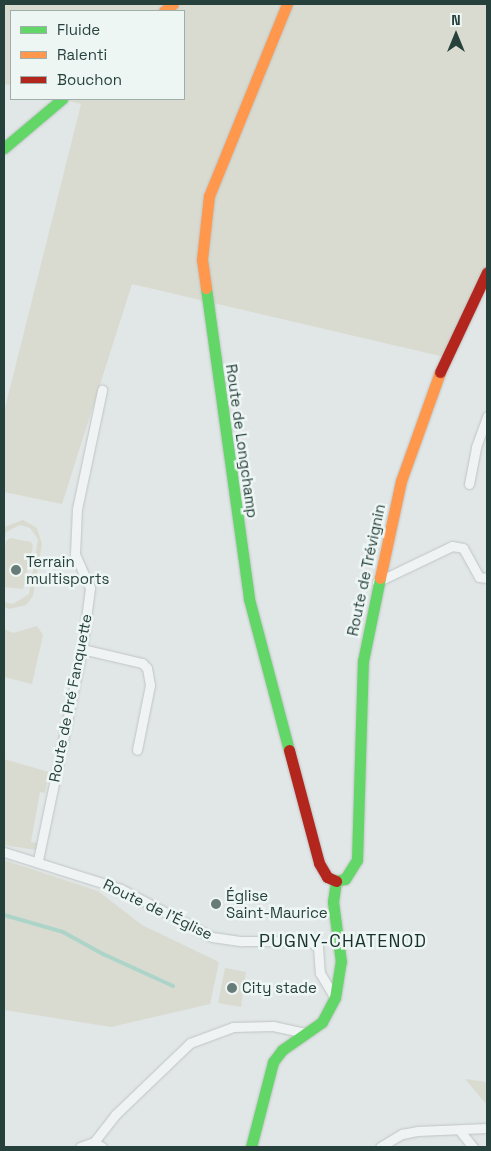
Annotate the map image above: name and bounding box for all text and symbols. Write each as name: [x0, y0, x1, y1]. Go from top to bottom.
legend: [10, 10, 185, 100]
north arrow: [431, 10, 481, 60]
text: N: [451, 11, 461, 29]
text: Fluide: [57, 20, 100, 39]
text: Ralenti: [57, 45, 107, 64]
text: Bouchon: [57, 70, 122, 89]
street label: Route de Longchamp: [222, 363, 262, 519]
street label: Route de Trévignin: [343, 502, 389, 638]
place label: Terrain multisports: [26, 552, 110, 587]
marker: Terrain multisports: [10, 564, 22, 576]
street label: Route de Pré Fanquette: [45, 612, 95, 784]
street label: Route de l'Église: [100, 875, 216, 943]
place label: Église Saint-Maurice: [226, 886, 328, 921]
marker: Église Saint-Maurice: [210, 898, 222, 910]
district label: PUGNY-CHATENOD: [257, 930, 429, 952]
place label: City stade: [242, 979, 317, 997]
marker: City stade: [226, 982, 238, 994]

